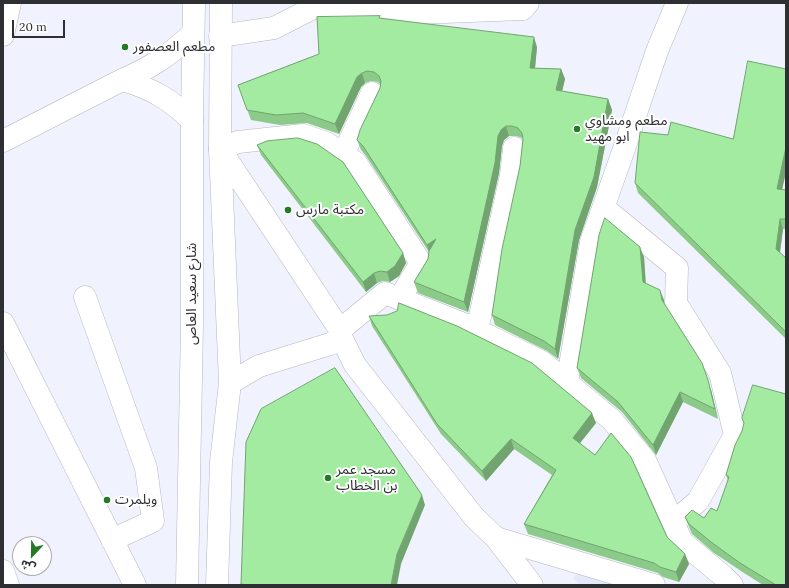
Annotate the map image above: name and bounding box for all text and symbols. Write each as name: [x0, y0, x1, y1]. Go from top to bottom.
scale bar: [14, 12, 67, 38]
text: 20 m: [19, 19, 47, 34]
place label: مطعم العصفور: [133, 39, 215, 55]
marker: مطعم العصفور: [120, 42, 130, 52]
place label: مطعم ومشاوي ابو مهيد: [585, 113, 668, 146]
marker: مطعم ومشاوي ابو مهيد: [572, 124, 582, 134]
place label: مكتبة مارس: [296, 202, 364, 218]
marker: مكتبة مارس: [283, 205, 293, 215]
street label: شارع سعيد العاص: [184, 243, 200, 345]
place label: مسجد عمر بن الخطاب: [336, 462, 397, 494]
marker: مسجد عمر بن الخطاب: [323, 473, 333, 483]
place label: ويلمرت: [115, 492, 157, 508]
marker: ويلمرت: [102, 495, 112, 505]
north arrow: [12, 536, 52, 576]
text: ش: [18, 557, 37, 576]

